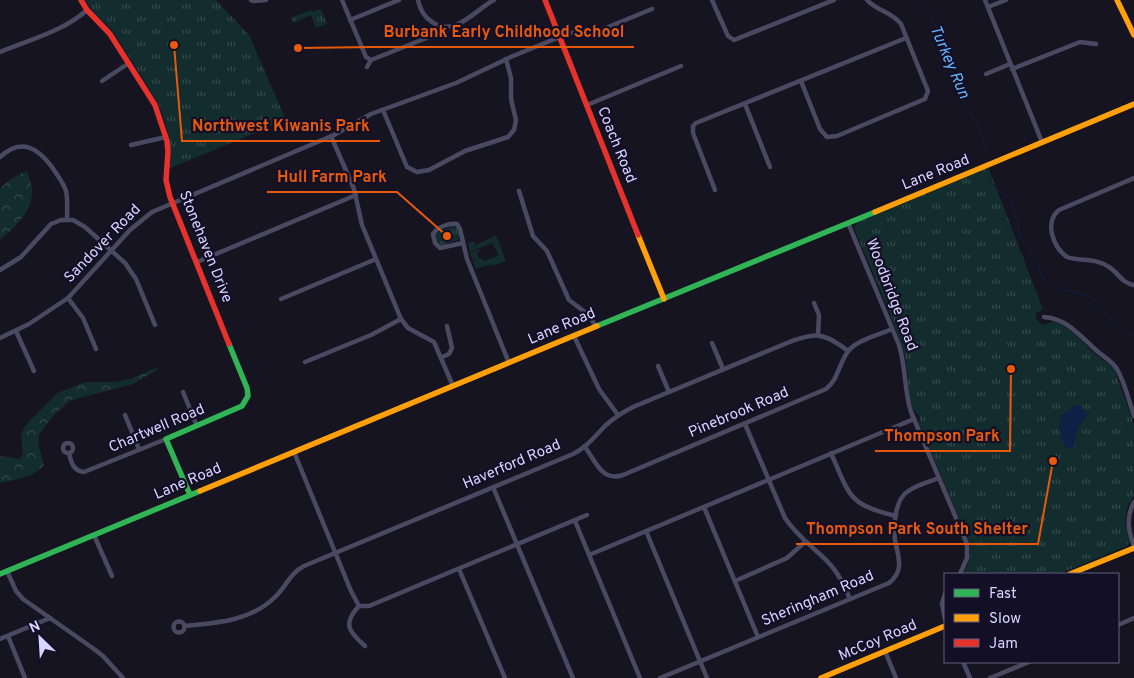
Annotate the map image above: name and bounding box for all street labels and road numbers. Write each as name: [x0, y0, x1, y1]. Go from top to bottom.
street label: Coach Road: [592, 104, 640, 186]
street label: Lane Road: [899, 151, 973, 195]
street label: Stonehaven Drive: [174, 188, 236, 306]
street label: Sandover Road: [61, 201, 145, 287]
street label: Woodbridge Road: [861, 236, 921, 354]
street label: Lane Road: [525, 304, 599, 350]
street label: Pinebrook Road: [686, 383, 792, 443]
street label: Chartwell Road: [106, 400, 208, 458]
street label: Haverford Road: [460, 436, 564, 494]
street label: Lane Road: [151, 459, 225, 505]
street label: Sheringham Road: [759, 567, 877, 631]
street label: McCoy Road: [836, 616, 920, 666]

